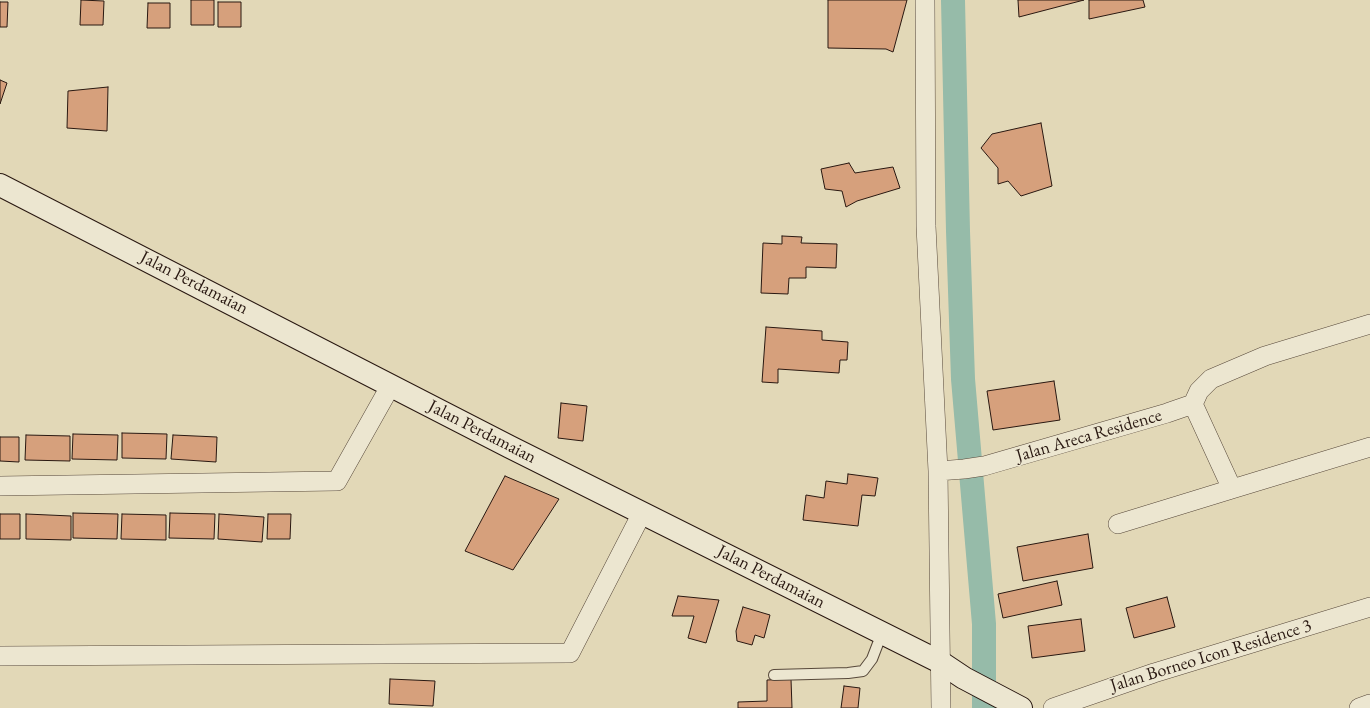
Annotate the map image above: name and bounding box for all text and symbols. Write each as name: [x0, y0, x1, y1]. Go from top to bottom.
street label: Jalan Perdamaian: [136, 246, 252, 320]
street label: Jalan Perdamaian: [424, 395, 540, 469]
street label: Jalan Areca Residence: [1014, 405, 1164, 467]
street label: Jalan Perdamaian: [713, 540, 829, 614]
street label: Jalan Borneo Icon Residence 3: [1108, 615, 1314, 697]

